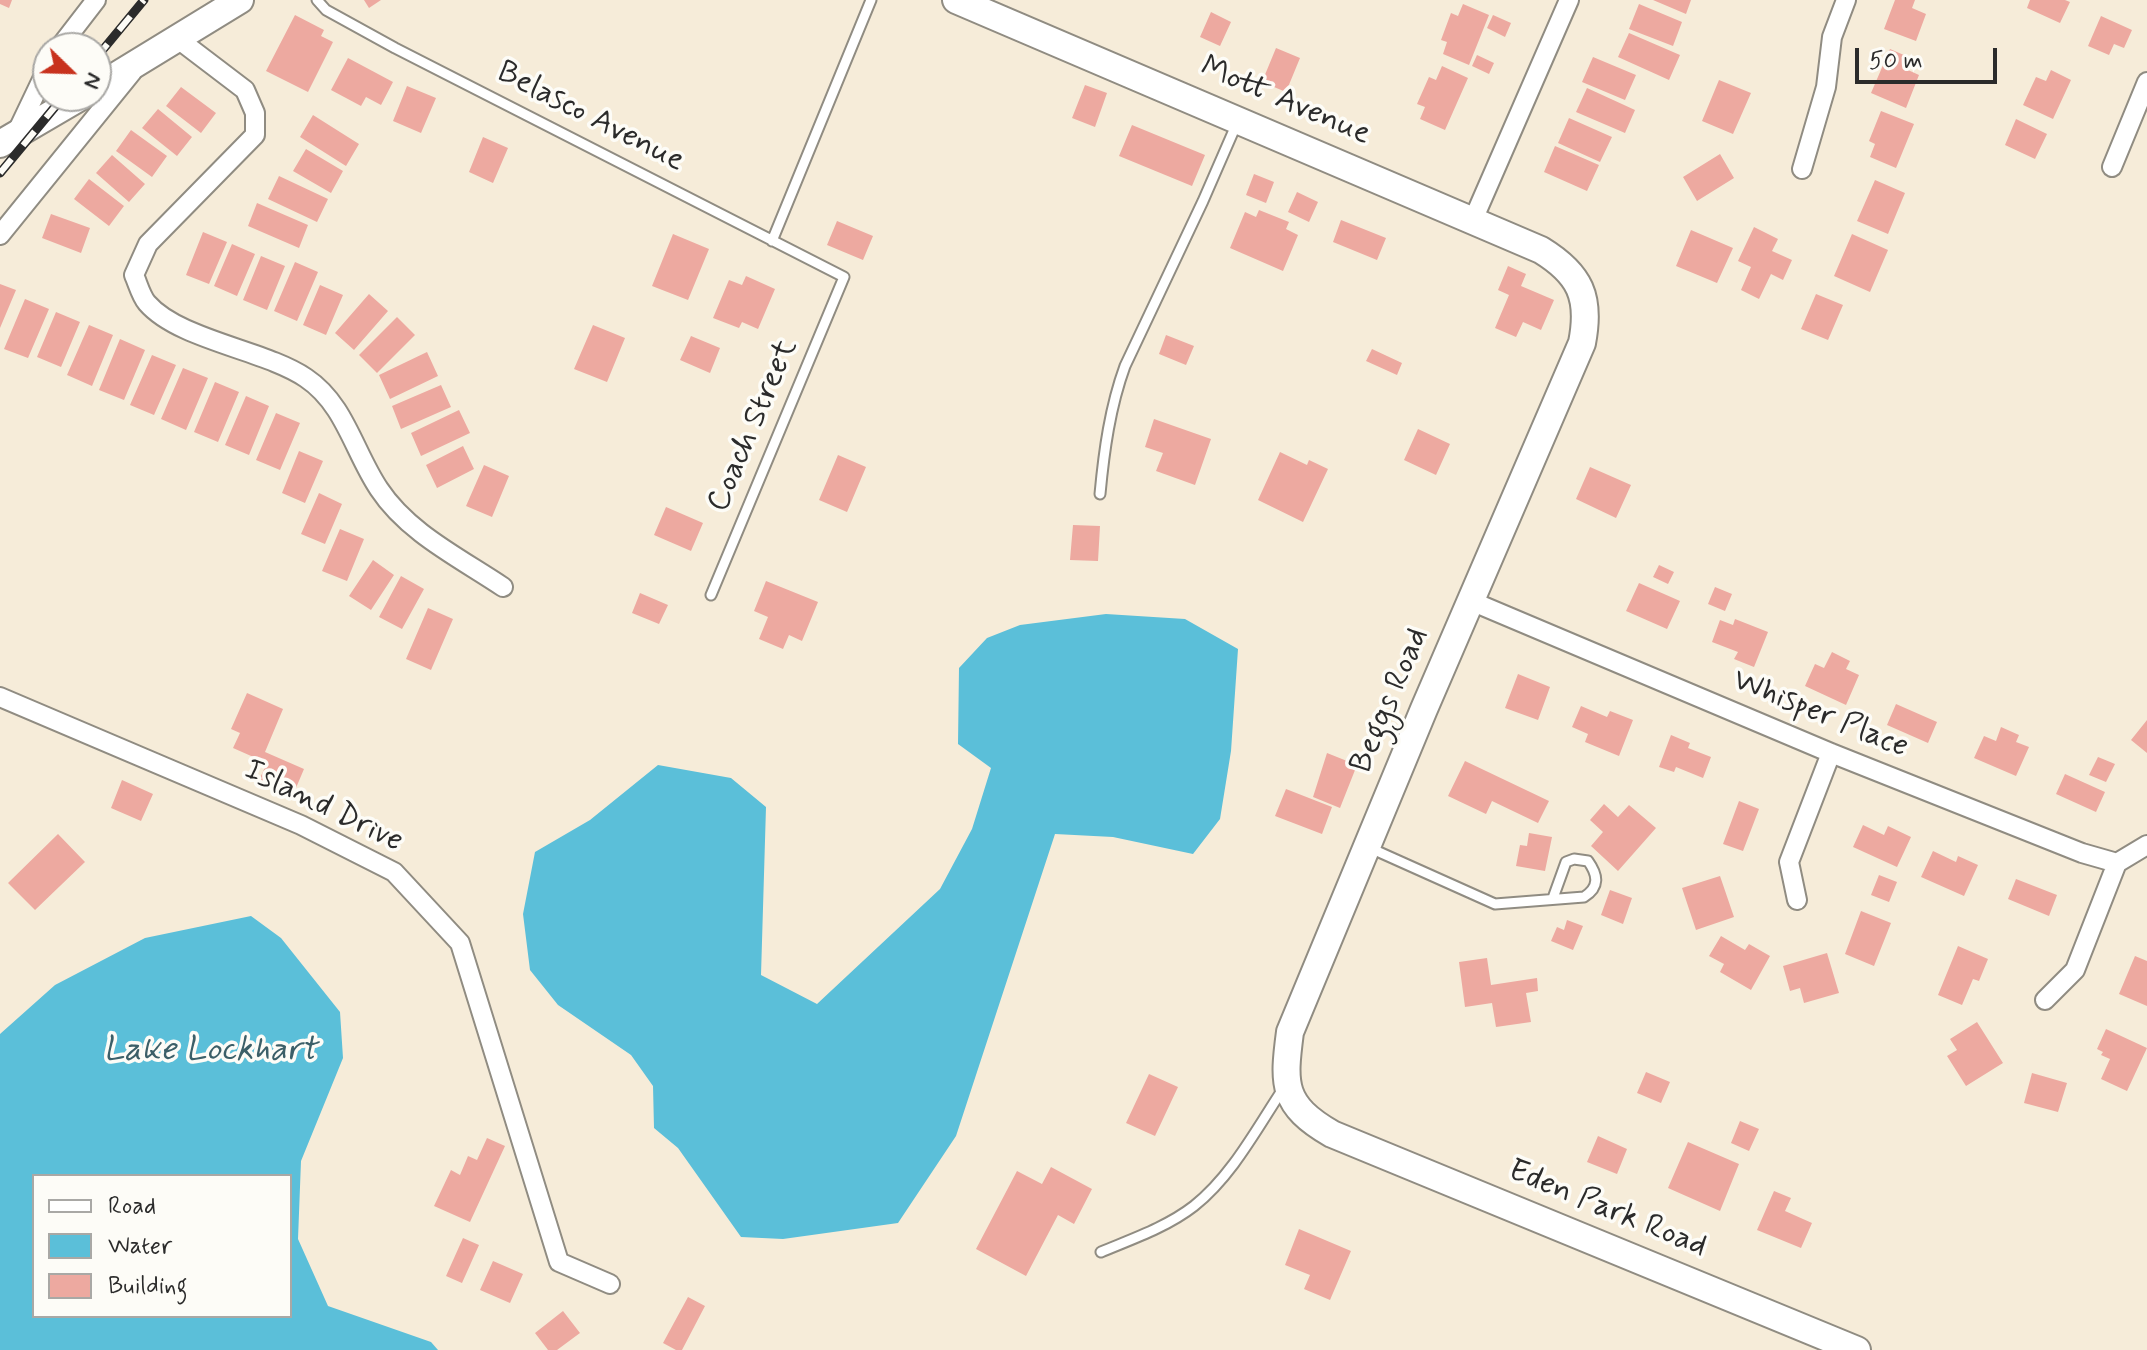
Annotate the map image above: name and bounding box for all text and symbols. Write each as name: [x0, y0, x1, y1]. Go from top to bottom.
north arrow: [32, 32, 112, 112]
scale bar: [1859, 32, 2001, 82]
text: 50 m: [1869, 46, 1923, 77]
street label: Mott Avenue: [1194, 49, 1376, 155]
street label: Belasco Avenue: [490, 54, 690, 182]
text: N: [77, 68, 108, 93]
street label: Coach Street: [700, 334, 808, 518]
street label: Beggs Road: [1343, 623, 1439, 779]
street label: Whisper Place: [1726, 662, 1914, 768]
street label: Island Drive: [237, 752, 409, 862]
water label: Lake Lockhart: [103, 1032, 317, 1072]
street label: Eden Park Road: [1502, 1153, 1712, 1267]
legend: [32, 1174, 292, 1318]
text: Road: [108, 1191, 156, 1222]
text: Water: [108, 1231, 172, 1262]
text: Building: [108, 1271, 188, 1302]

